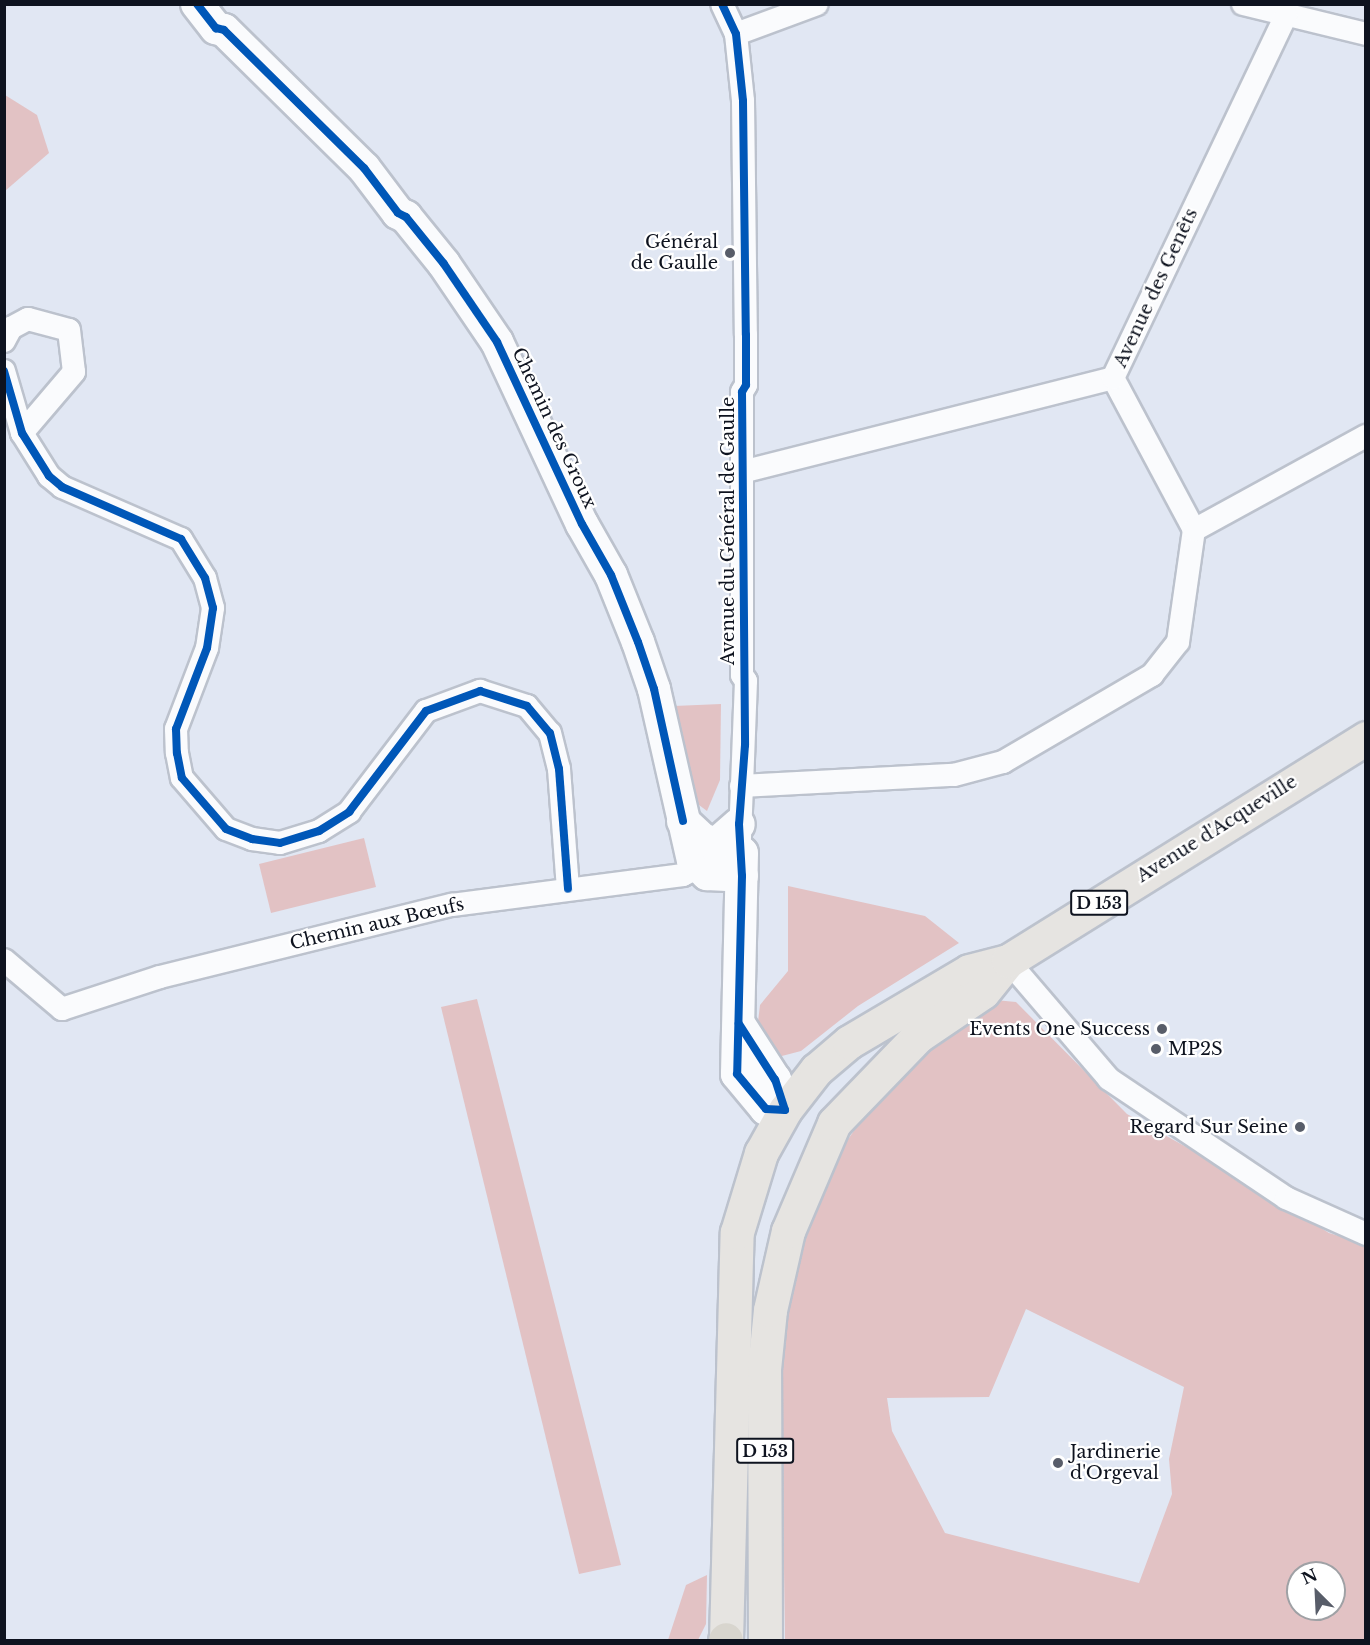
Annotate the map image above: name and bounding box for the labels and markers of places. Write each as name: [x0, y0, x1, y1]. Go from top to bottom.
place label: Général de Gaulle: [631, 232, 718, 274]
marker: Général de Gaulle: [723, 246, 737, 260]
place label: Events One Success: [969, 1018, 1150, 1040]
marker: Events One Success: [1155, 1022, 1169, 1036]
place label: MP2S: [1168, 1038, 1223, 1060]
marker: MP2S: [1149, 1042, 1163, 1056]
place label: Regard Sur Seine: [1129, 1116, 1288, 1138]
marker: Regard Sur Seine: [1293, 1120, 1307, 1134]
place label: Jardinerie d'Orgeval: [1070, 1442, 1161, 1484]
marker: Jardinerie d'Orgeval: [1051, 1456, 1065, 1470]

